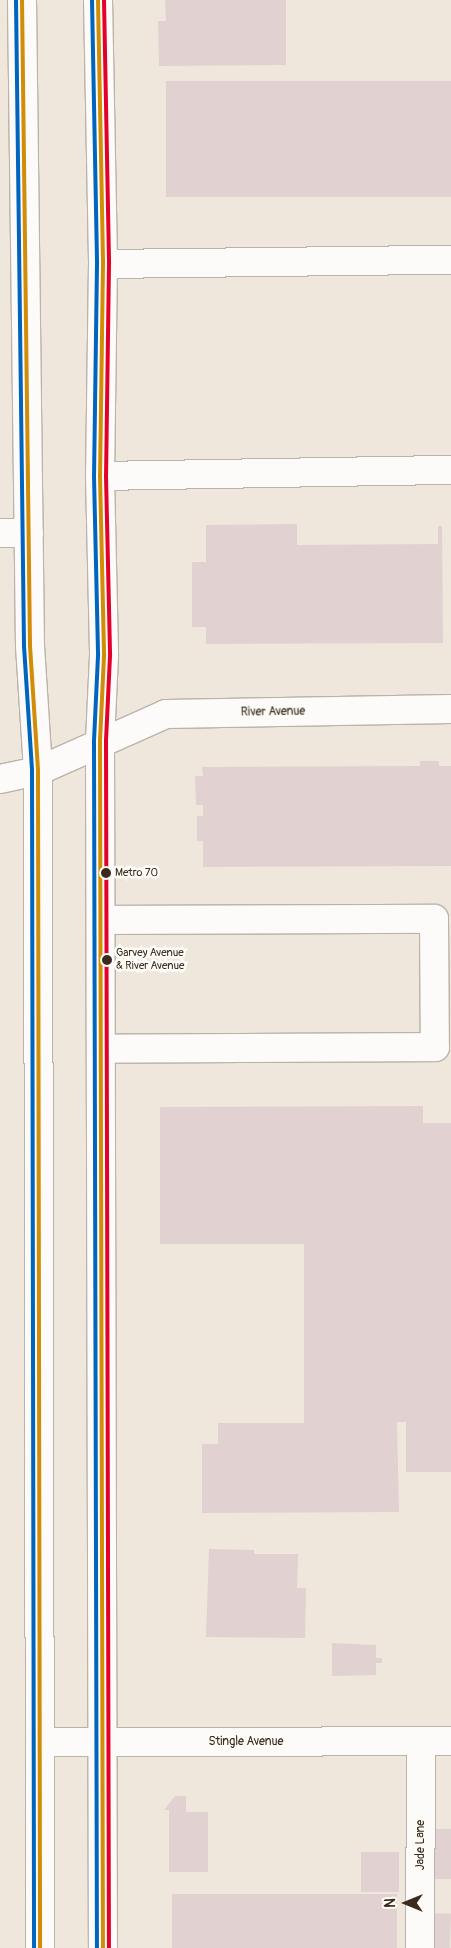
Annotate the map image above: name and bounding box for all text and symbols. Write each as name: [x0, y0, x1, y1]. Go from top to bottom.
street label: River Avenue: [241, 704, 305, 720]
place label: Metro 70: [115, 866, 158, 880]
marker: Metro 70: [101, 868, 111, 878]
place label: Garvey Avenue & River Avenue: [116, 947, 184, 973]
marker: Garvey Avenue & River Avenue: [102, 955, 112, 965]
street label: Stingle Avenue: [209, 1735, 283, 1749]
street label: Jade Lane: [414, 1820, 428, 1870]
north arrow: [381, 1878, 431, 1928]
text: N: [382, 1898, 399, 1908]

